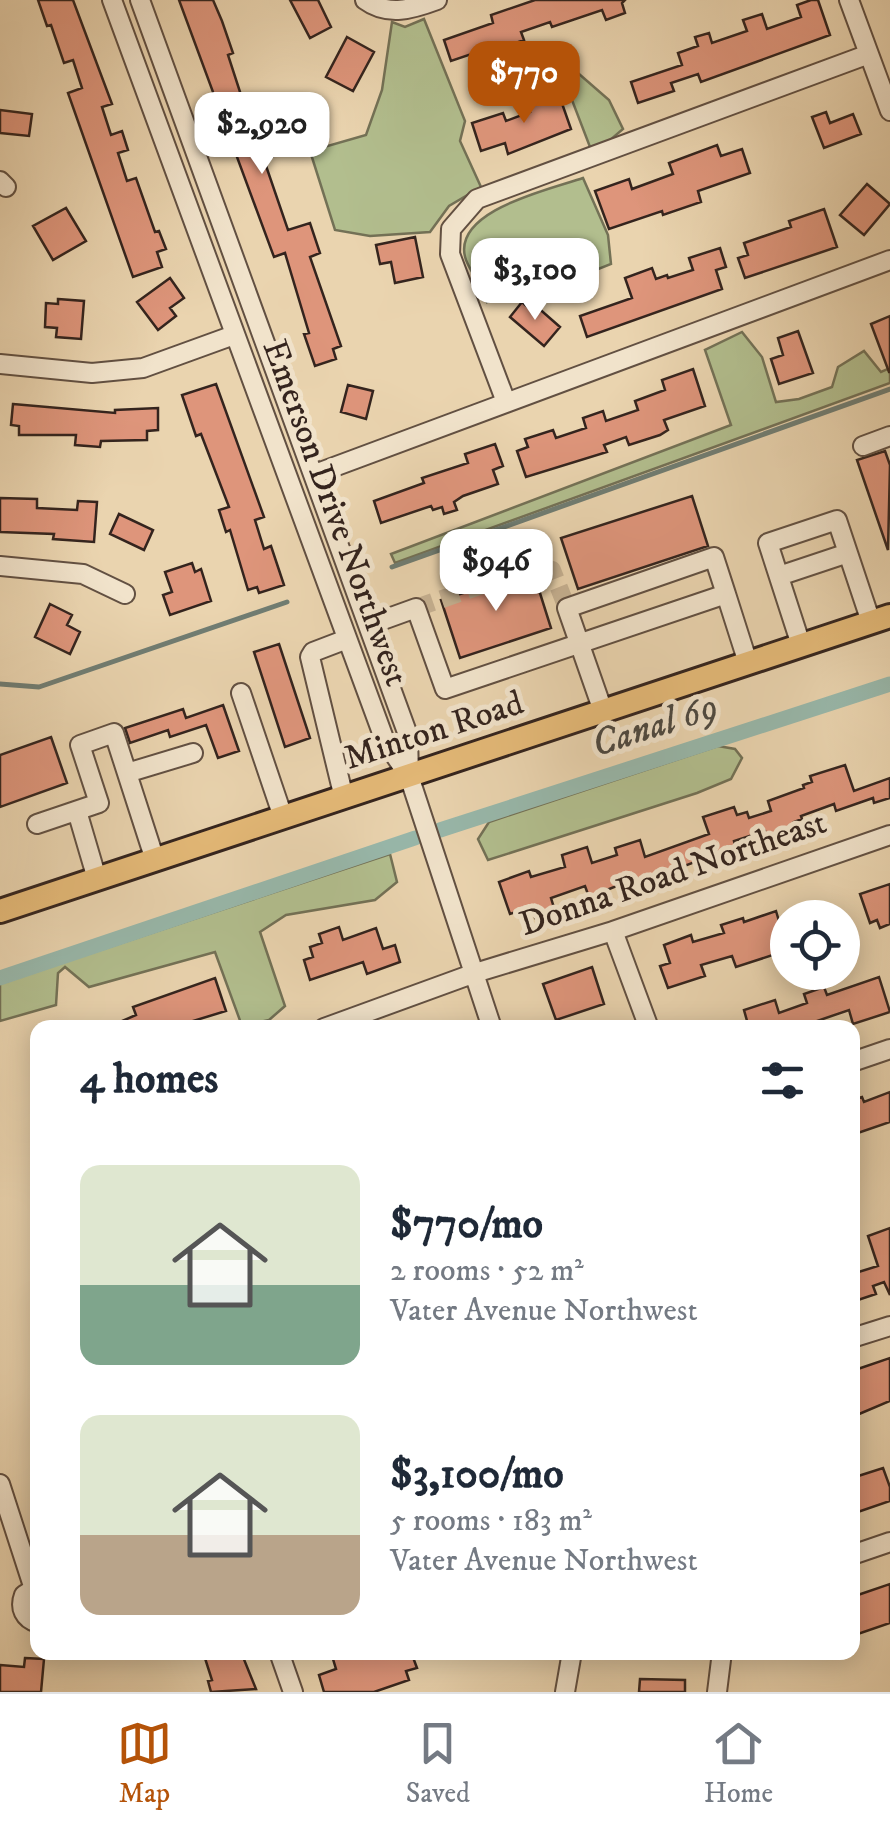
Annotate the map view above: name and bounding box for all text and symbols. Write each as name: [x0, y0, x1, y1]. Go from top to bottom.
pin: $770: [465, 41, 583, 126]
text: $770: [490, 53, 558, 93]
pin: $2,920: [181, 92, 343, 177]
text: $2,920: [216, 104, 308, 144]
pin: $3,100: [454, 238, 616, 323]
text: $3,100: [493, 250, 577, 290]
street label: Emerson Drive Northwest: [252, 334, 418, 692]
pin: $946: [437, 529, 555, 614]
text: $946: [462, 541, 530, 581]
street label: Minton Road: [339, 681, 530, 781]
water label: Canal 69: [585, 683, 725, 769]
street label: Donna Road Northeast: [514, 801, 832, 947]
map controls: [770, 900, 860, 990]
button: locate: [770, 900, 860, 990]
icon: filters: [755, 1053, 810, 1108]
text: 4 homes: [80, 1054, 218, 1106]
text: $770/mo: [390, 1199, 543, 1251]
icon: home: [160, 1205, 280, 1325]
text: 2 rooms · 52 m²: [390, 1251, 584, 1291]
text: Vater Avenue Northwest: [390, 1291, 698, 1331]
text: $3,100/mo: [390, 1449, 564, 1501]
icon: home: [160, 1455, 280, 1575]
text: 5 rooms · 183 m²: [390, 1501, 592, 1541]
text: Vater Avenue Northwest: [390, 1541, 698, 1581]
tab: Map: [117, 1716, 172, 1811]
tab: Saved: [406, 1716, 470, 1811]
tab: Home: [704, 1716, 773, 1811]

